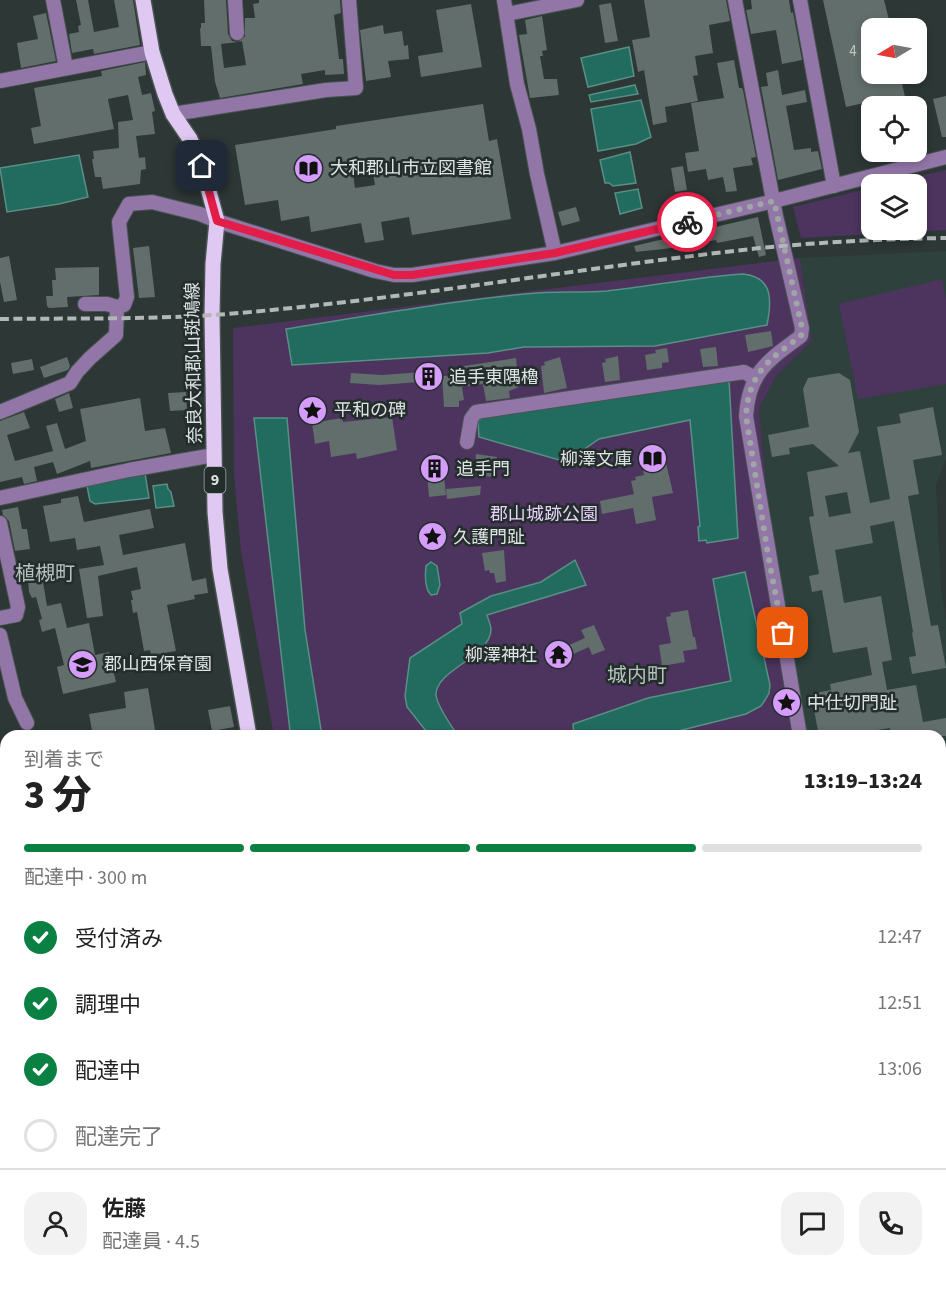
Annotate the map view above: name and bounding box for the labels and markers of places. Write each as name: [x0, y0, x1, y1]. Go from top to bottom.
pin: [176, 140, 227, 191]
library icon: 大和郡山市立図書館: [293, 152, 325, 184]
place label: 大和郡山市立図書館: [330, 156, 492, 181]
building icon: 追手東隅櫓: [412, 361, 444, 393]
place label: 追手東隅櫓: [449, 365, 539, 390]
place icon: 平和の碑: [297, 394, 329, 426]
place label: 平和の碑: [334, 398, 406, 423]
library icon: 柳澤文庫: [637, 443, 669, 475]
place label: 柳澤文庫: [560, 447, 632, 472]
building icon: 追手門: [419, 453, 451, 485]
place label: 追手門: [456, 457, 510, 482]
place icon: 久護門趾: [416, 521, 448, 553]
place label: 久護門趾: [453, 525, 525, 550]
pin: [757, 607, 808, 658]
temple icon: 柳澤神社: [542, 639, 574, 671]
place label: 柳澤神社: [465, 643, 537, 668]
school or university icon: 郡山西保育園: [67, 648, 99, 680]
place label: 郡山西保育園: [104, 652, 212, 677]
place icon: 中仕切門趾: [770, 687, 802, 719]
place label: 中仕切門趾: [807, 691, 897, 716]

